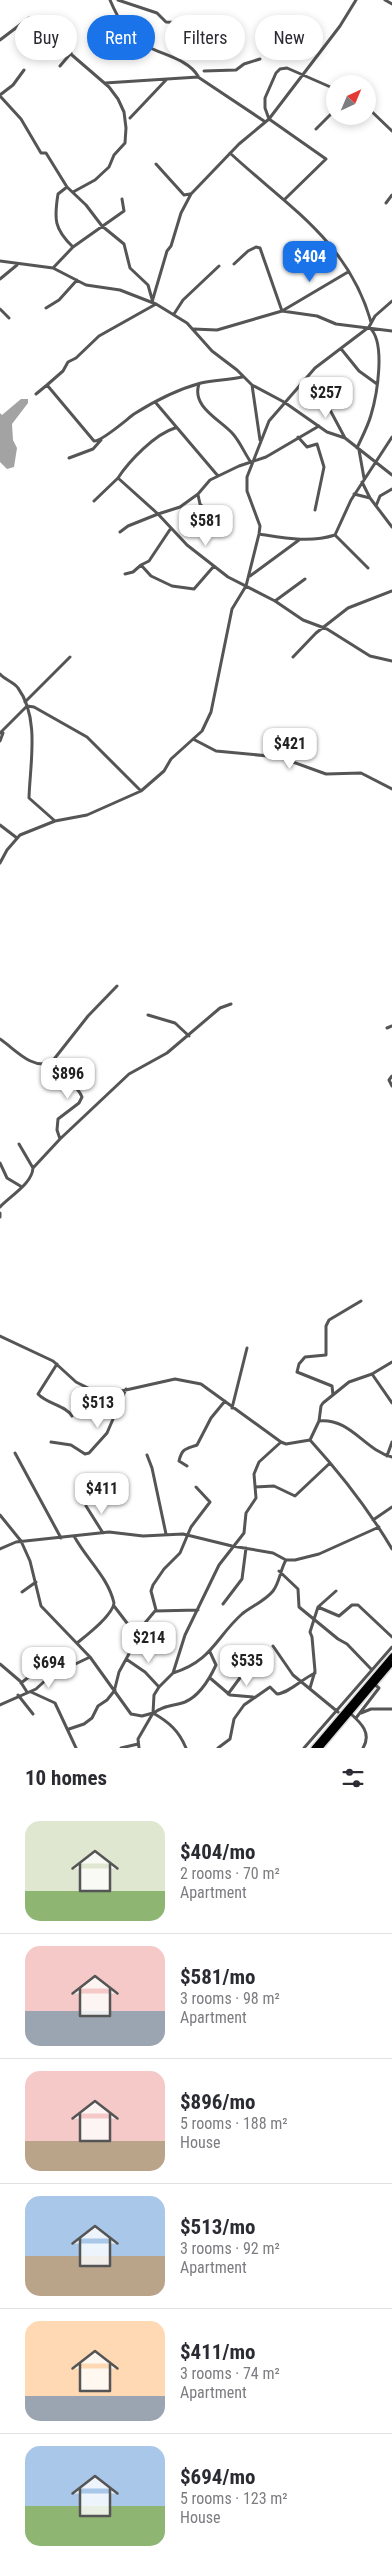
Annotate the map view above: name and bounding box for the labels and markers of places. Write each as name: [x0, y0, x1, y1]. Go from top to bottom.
pin: $404: [280, 240, 340, 283]
pin: $257: [296, 376, 356, 419]
pin: $581: [176, 504, 236, 547]
pin: $421: [260, 728, 320, 770]
pin: $896: [38, 1058, 98, 1100]
pin: $513: [68, 1386, 128, 1429]
pin: $411: [72, 1472, 132, 1515]
pin: $214: [119, 1622, 179, 1664]
pin: $535: [217, 1644, 277, 1687]
pin: $694: [19, 1646, 79, 1689]

